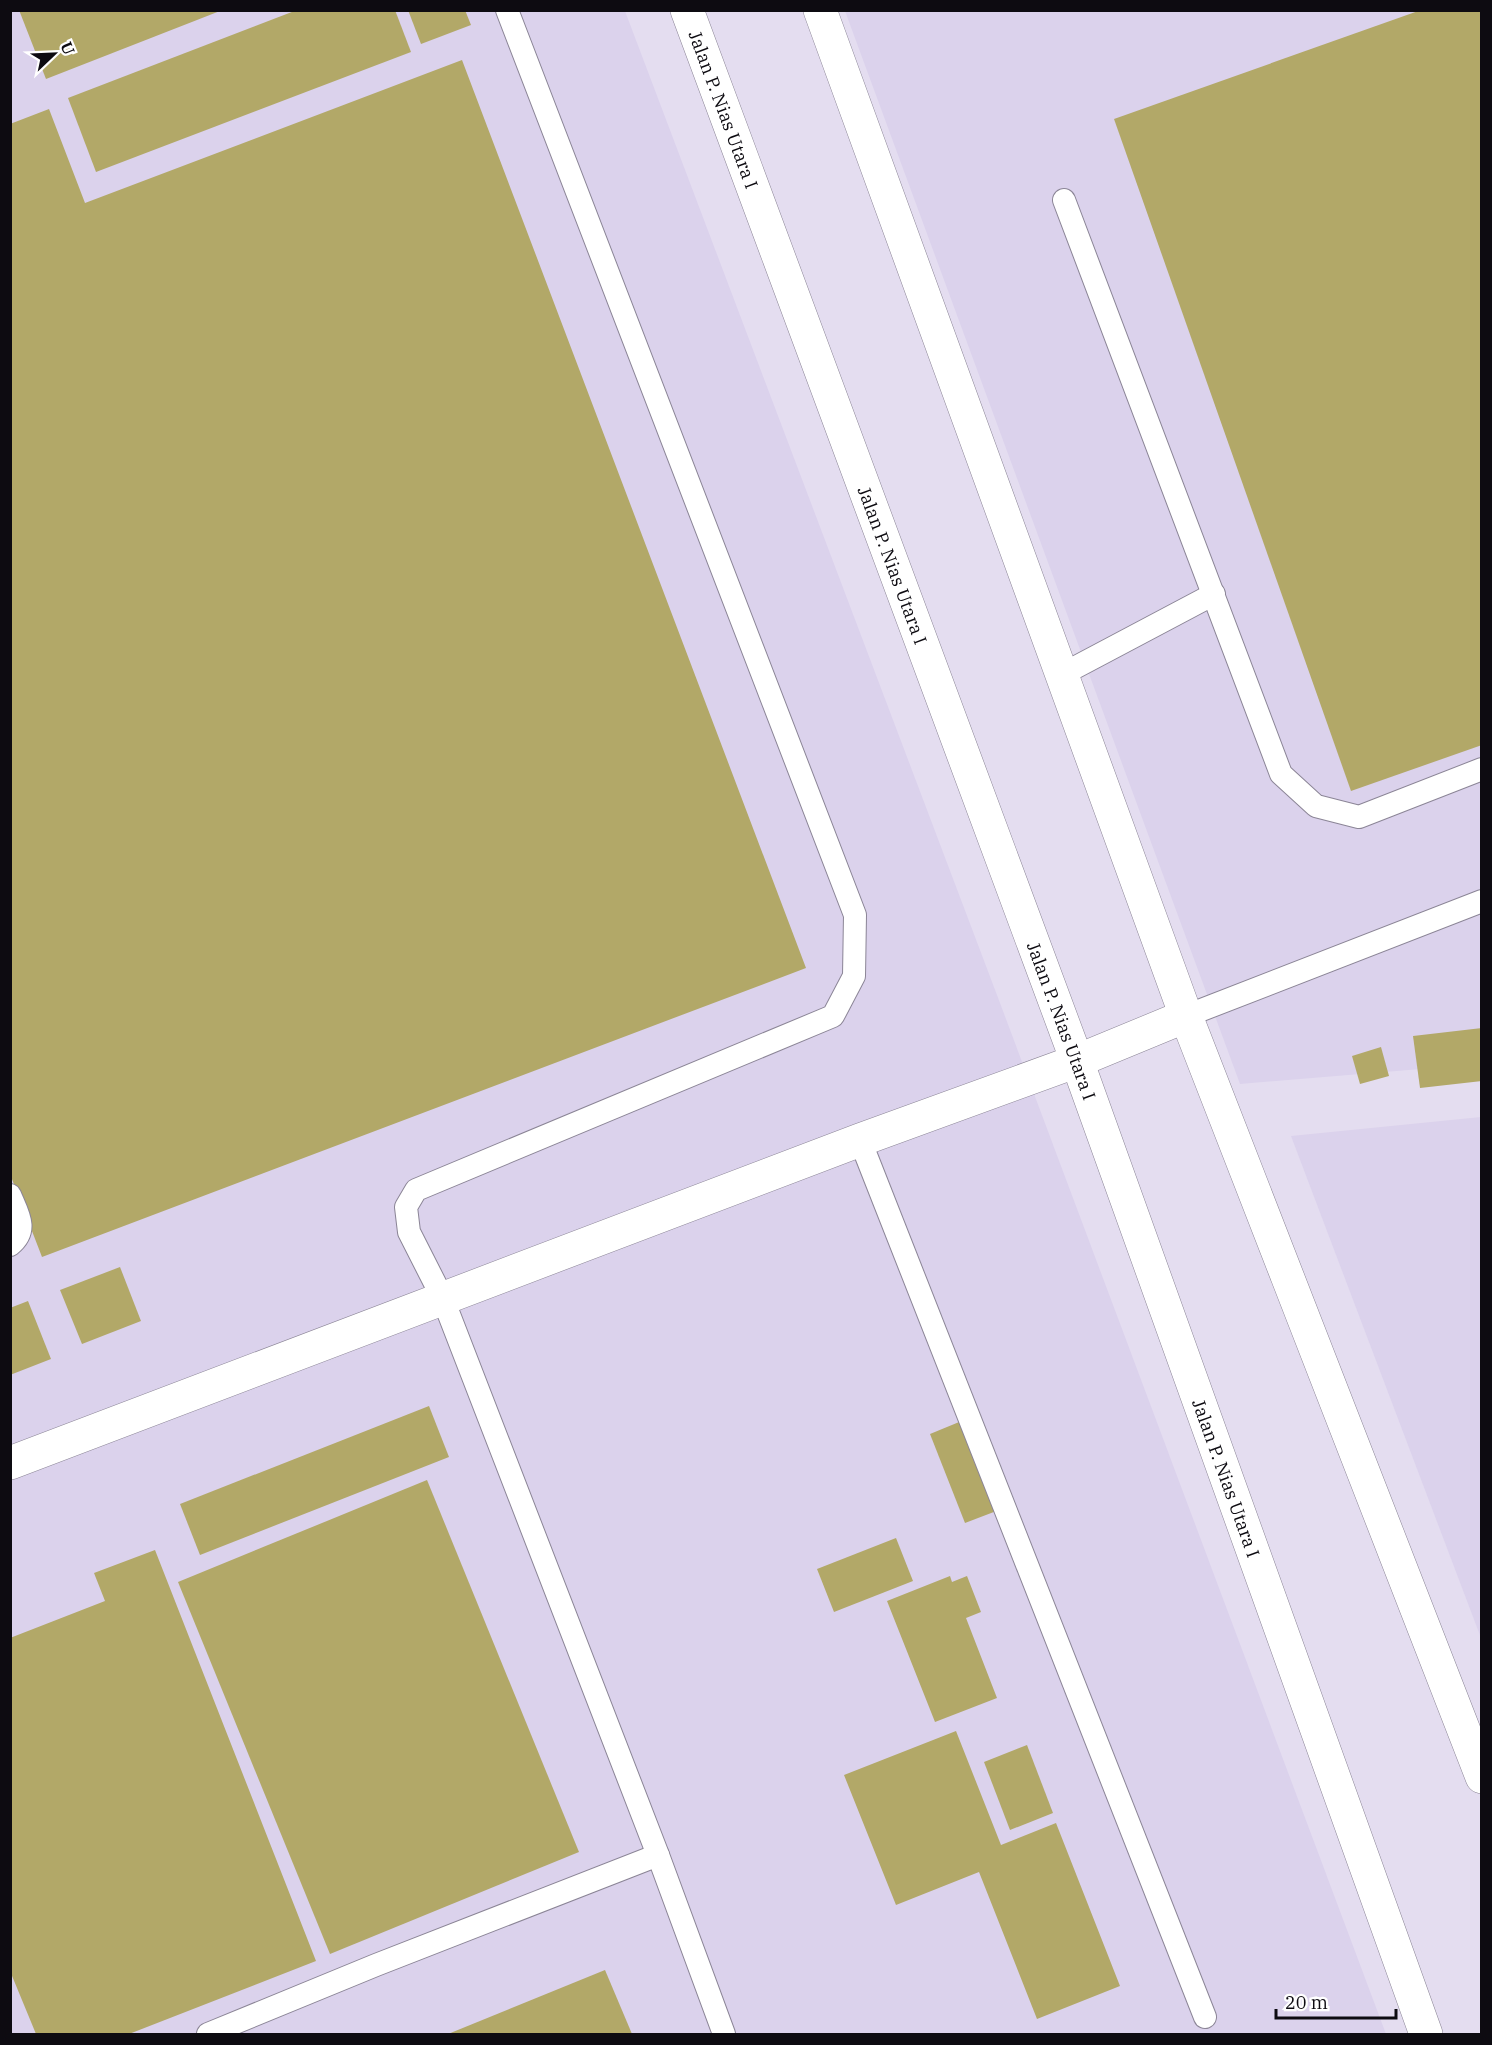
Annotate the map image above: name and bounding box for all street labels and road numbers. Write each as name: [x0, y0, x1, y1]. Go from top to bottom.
street label: Jalan P. Nias Utara I: [684, 27, 764, 192]
street label: Jalan P. Nias Utara I: [853, 483, 933, 647]
street label: Jalan P. Nias Utara I: [1022, 938, 1101, 1103]
street label: Jalan P. Nias Utara I: [1188, 1395, 1266, 1560]

